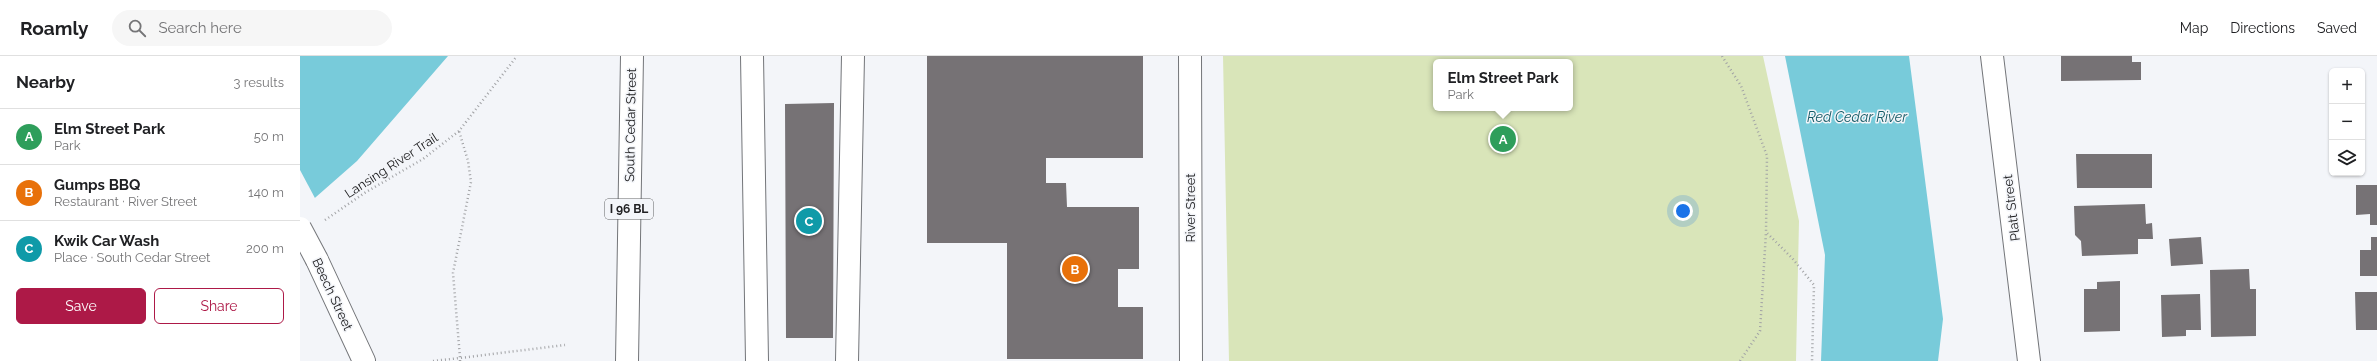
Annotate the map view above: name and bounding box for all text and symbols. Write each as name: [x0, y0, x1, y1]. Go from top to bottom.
search box: [112, 10, 392, 46]
text: Roamly: [20, 17, 88, 39]
icon: search: [126, 17, 148, 39]
text: Search here: [158, 19, 242, 37]
text: Map: [2180, 20, 2208, 36]
text: Directions: [2230, 20, 2295, 36]
text: Saved: [2317, 20, 2357, 36]
popup: [1433, 59, 1573, 111]
street label: South Cedar Street: [622, 67, 639, 182]
map controls: [2329, 68, 2365, 176]
button: +: [2329, 68, 2365, 104]
text: Elm Street Park: [1447, 69, 1559, 87]
text: Nearby: [16, 72, 75, 92]
text: 3 results: [234, 75, 284, 90]
text: Park: [1447, 87, 1474, 102]
button: −: [2329, 104, 2365, 140]
water label: Red Cedar River: [1807, 109, 1908, 125]
text: Elm Street Park: [54, 120, 165, 138]
pin: A: [1490, 124, 1516, 154]
text: A: [25, 129, 33, 144]
text: 50 m: [254, 129, 284, 144]
street label: Lansing River Trail: [342, 130, 441, 201]
text: Park: [54, 138, 81, 153]
button: layers: [2329, 140, 2365, 176]
street label: River Street: [1183, 173, 1198, 243]
street label: Platt Street: [2000, 173, 2023, 242]
text: Gumps BBQ: [54, 176, 140, 194]
text: B: [25, 185, 33, 200]
text: 140 m: [248, 185, 284, 200]
text: Restaurant · River Street: [54, 194, 197, 209]
road number: I 96 BL: [605, 199, 653, 219]
your location: [1673, 201, 1693, 221]
pin: C: [796, 206, 822, 236]
text: Kwik Car Wash: [54, 232, 159, 250]
text: C: [25, 241, 33, 256]
text: 200 m: [246, 241, 284, 256]
text: Place · South Cedar Street: [54, 250, 210, 265]
pin: B: [1062, 254, 1088, 284]
street label: Beech Street: [309, 256, 356, 333]
button: Save: [16, 288, 146, 324]
button: Share: [154, 288, 284, 324]

